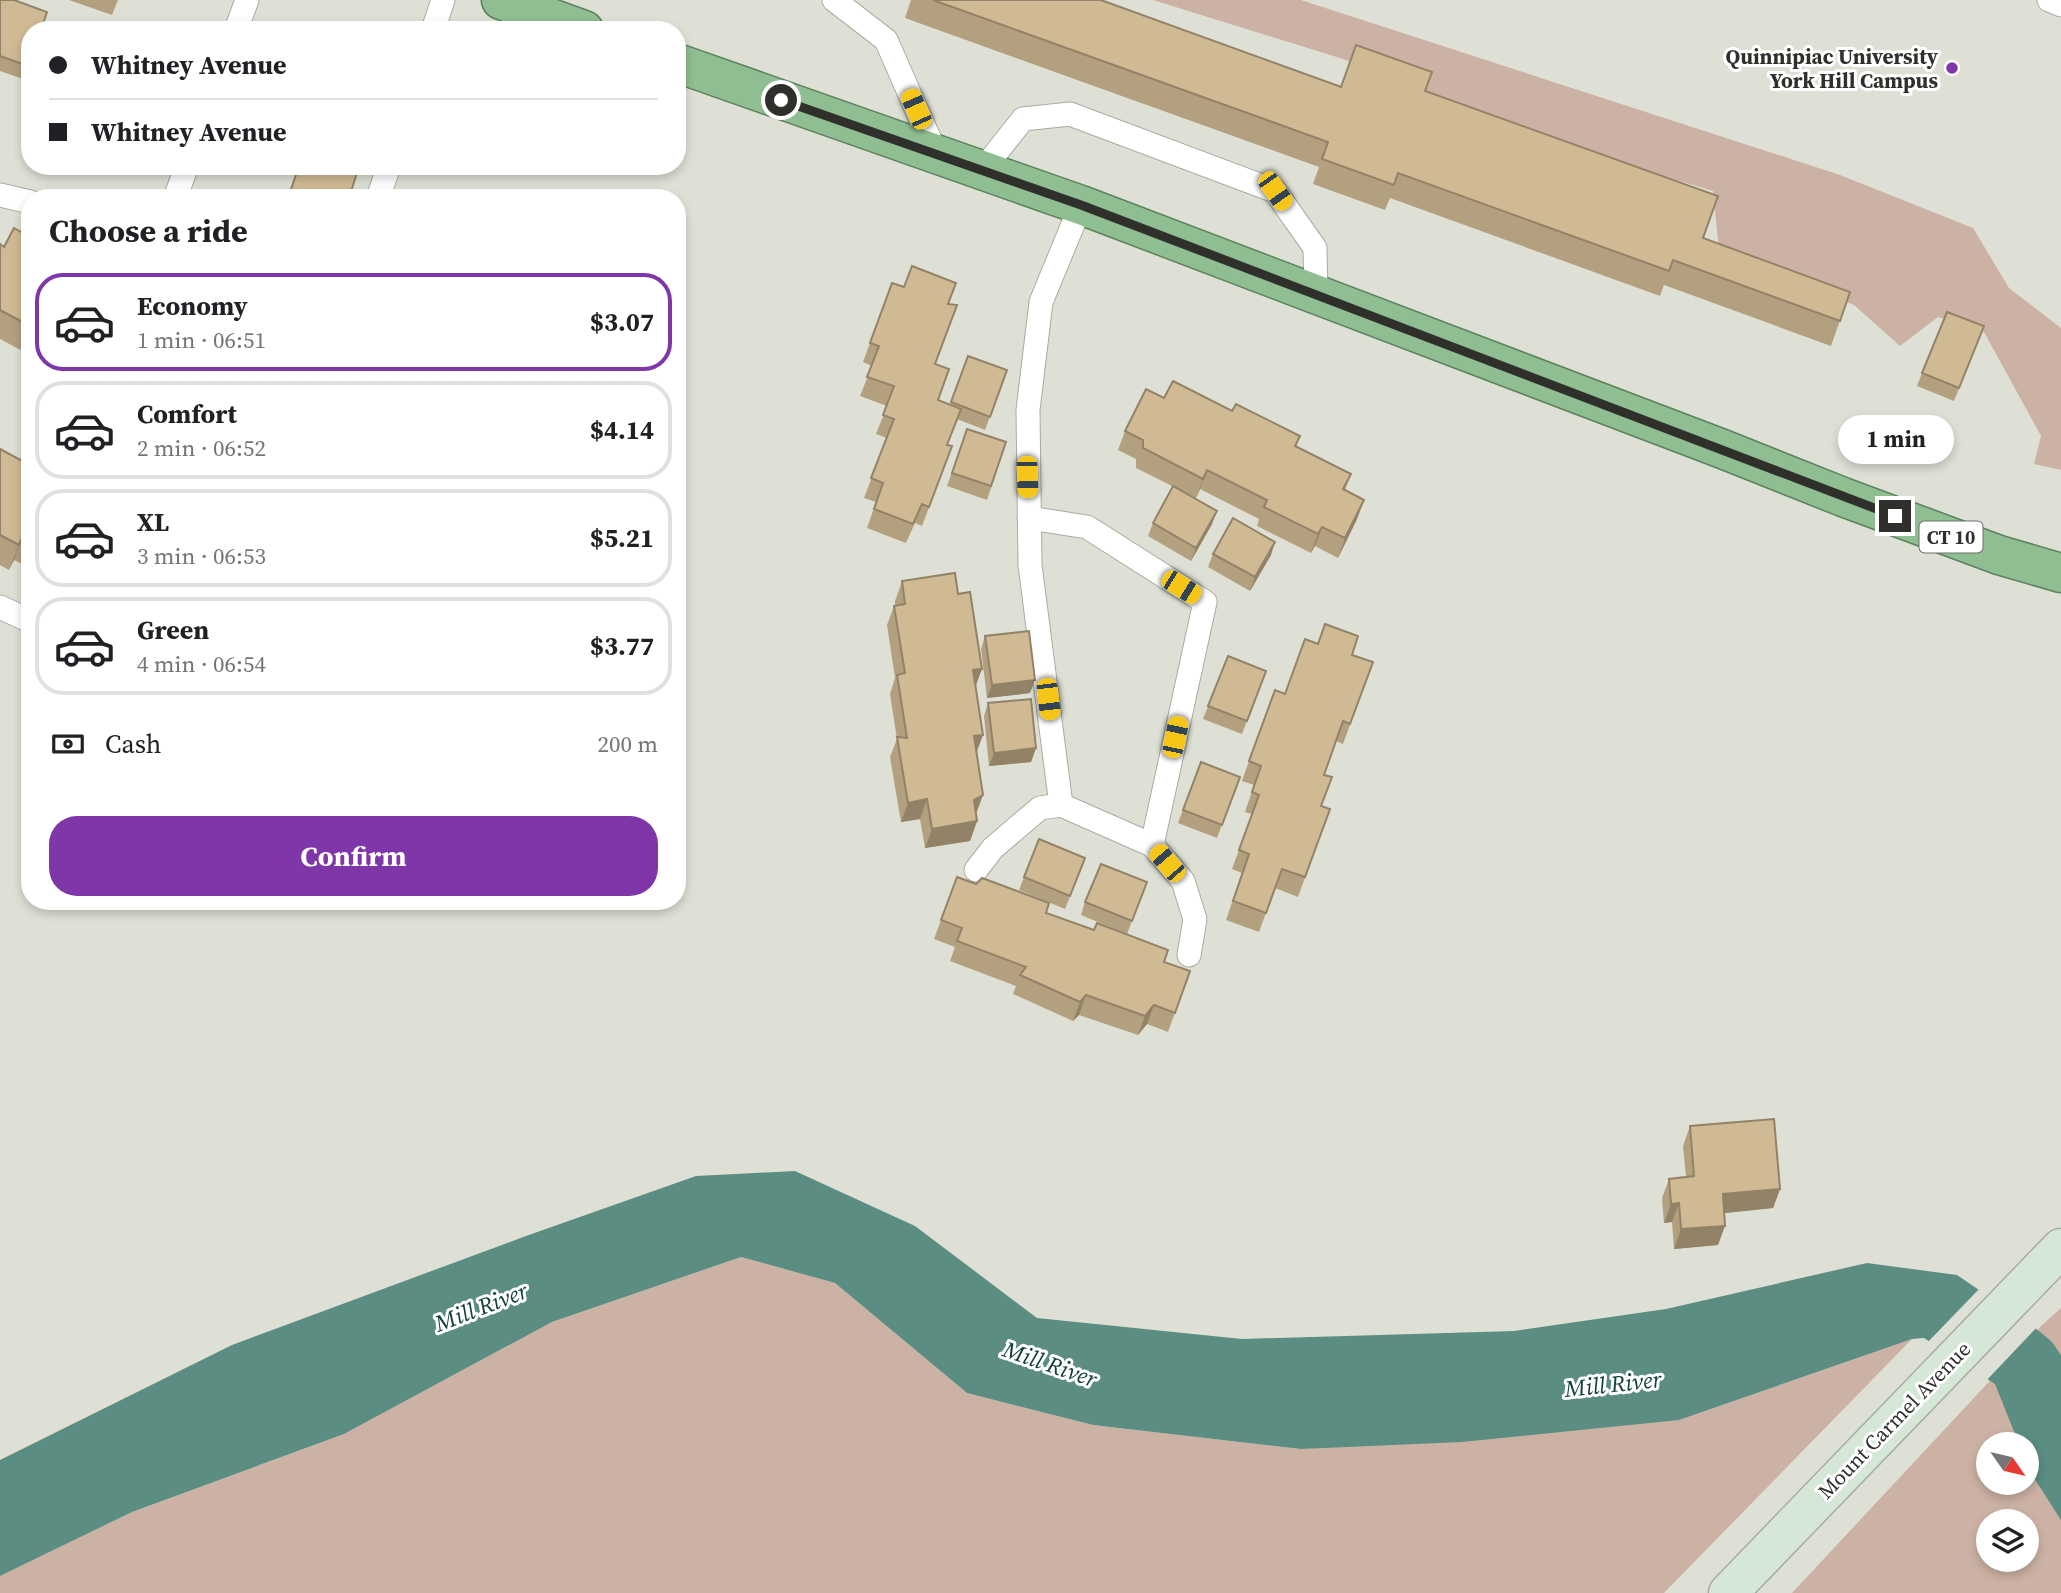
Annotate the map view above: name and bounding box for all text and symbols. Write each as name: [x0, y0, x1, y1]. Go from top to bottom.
place label: Quinnipiac University York Hill Campus: [1726, 42, 1939, 95]
text: Whitney Avenue: [91, 47, 287, 83]
marker: Quinnipiac University York Hill Campus: [1944, 60, 1960, 76]
route start: [765, 84, 797, 116]
car: [898, 86, 935, 132]
text: Whitney Avenue: [91, 114, 287, 150]
car: [1255, 168, 1296, 214]
text: Choose a ride: [49, 209, 248, 253]
text: Economy: [137, 288, 248, 324]
icon: car: [53, 291, 116, 354]
text: $3.07: [590, 304, 654, 340]
text: 1 min · 06:51: [137, 324, 266, 356]
text: Comfort: [137, 396, 237, 432]
icon: car: [53, 399, 116, 462]
text: $4.14: [590, 412, 654, 448]
callout: 1 min: [1837, 414, 1953, 463]
text: 1 min: [1866, 423, 1926, 455]
text: 2 min · 06:52: [137, 432, 266, 464]
car: [1016, 456, 1039, 498]
route end: [1879, 500, 1911, 532]
text: XL: [137, 504, 169, 540]
icon: car: [53, 507, 116, 570]
text: $5.21: [590, 520, 654, 556]
road number: CT 10: [1920, 522, 1982, 552]
text: 3 min · 06:53: [137, 540, 266, 572]
car: [1158, 567, 1205, 607]
text: Green: [137, 612, 209, 648]
icon: car: [53, 615, 116, 678]
text: $3.77: [590, 628, 654, 664]
text: 4 min · 06:54: [137, 648, 266, 680]
car: [1036, 677, 1061, 721]
car: [1161, 714, 1190, 760]
icon: cash: [49, 725, 87, 763]
text: Cash: [105, 726, 161, 762]
text: 200 m: [597, 728, 658, 760]
button: Confirm: [49, 816, 658, 896]
car: [1146, 840, 1189, 886]
water label: Mill River: [429, 1274, 533, 1340]
water label: Mill River: [998, 1333, 1102, 1395]
street label: Mount Carmel Avenue: [1811, 1335, 1977, 1505]
water label: Mill River: [1562, 1363, 1664, 1405]
north arrow: [1976, 1432, 2039, 1494]
map controls: [1976, 1432, 2039, 1572]
button: layers: [1976, 1509, 2039, 1572]

